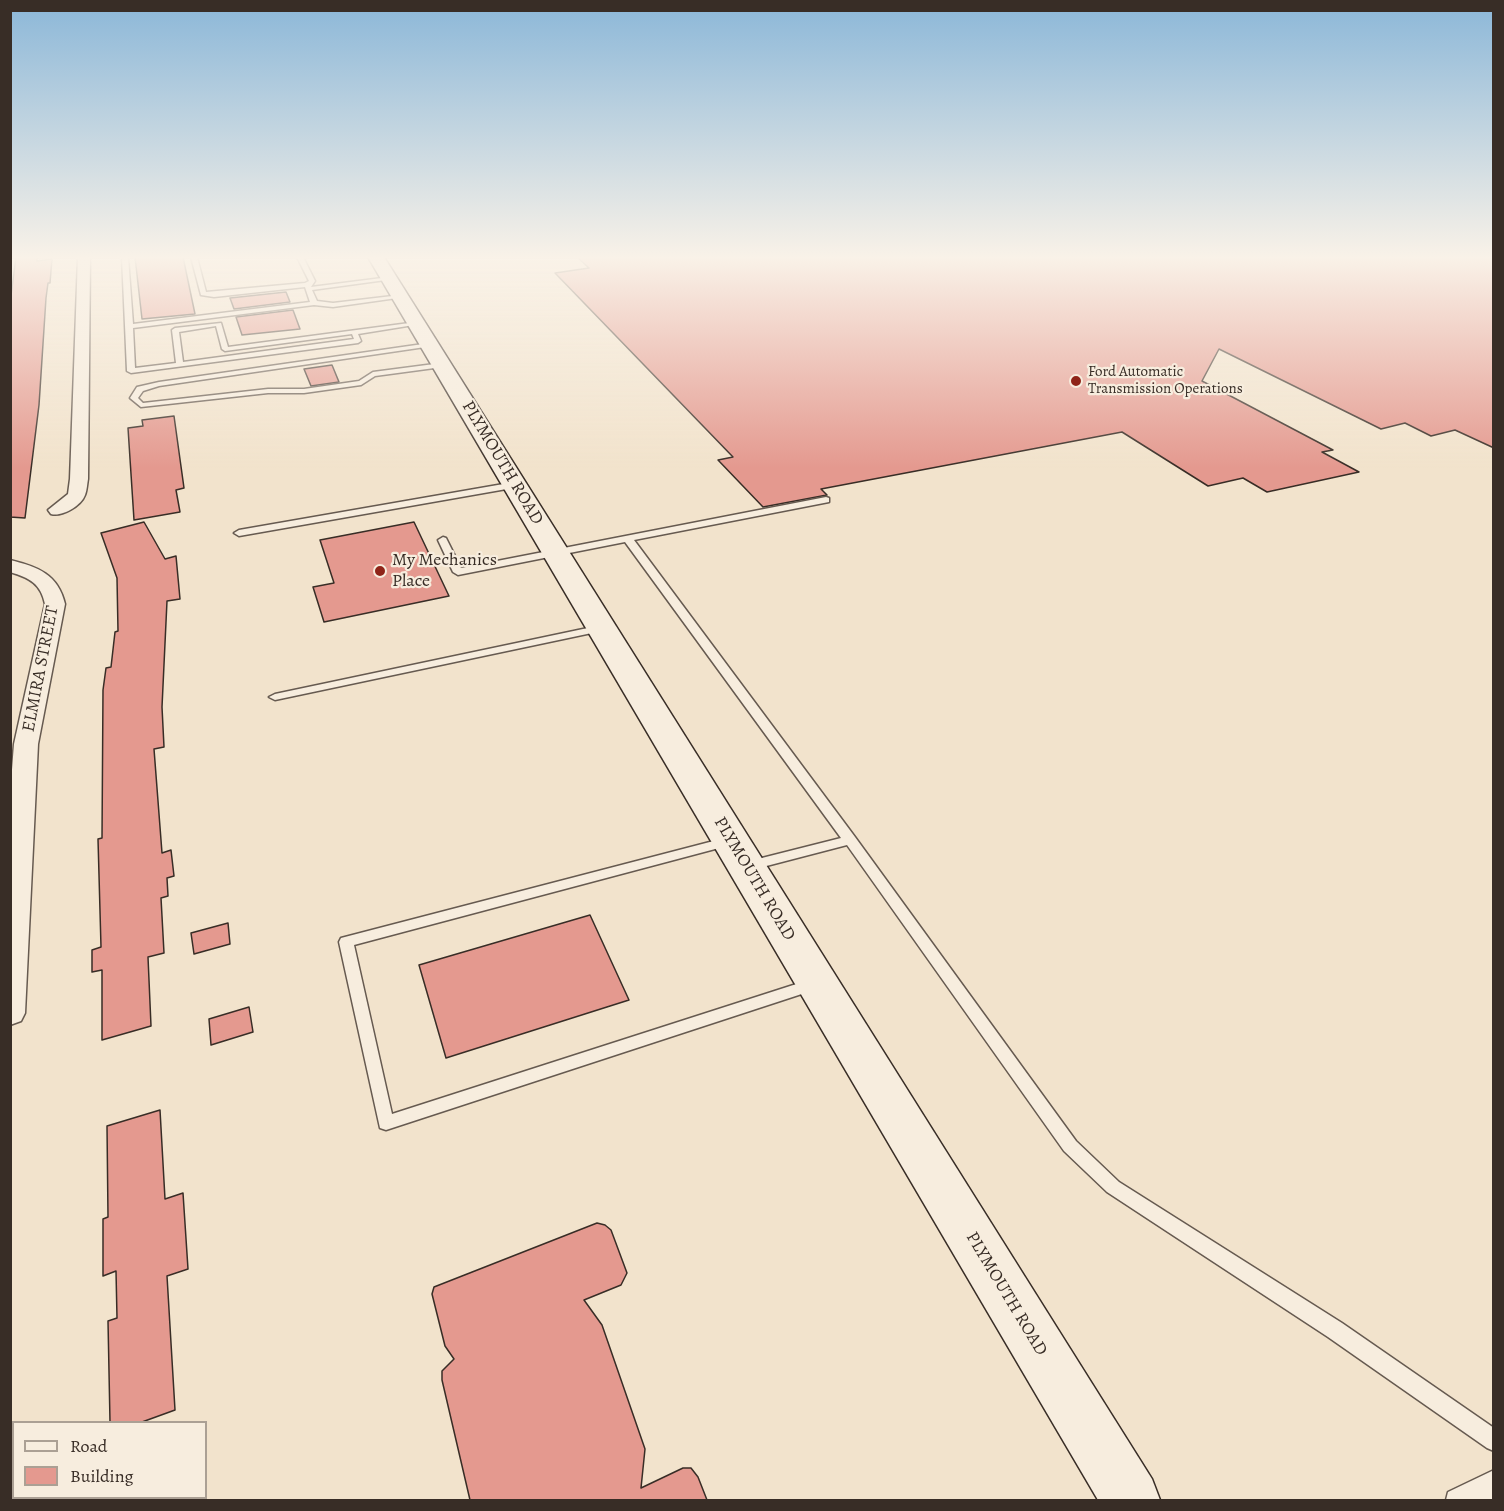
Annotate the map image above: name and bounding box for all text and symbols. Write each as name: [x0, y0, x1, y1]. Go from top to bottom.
place label: Ford Automatic Transmission Operations: [1088, 363, 1243, 398]
marker: Ford Automatic Transmission Operations: [1069, 374, 1083, 388]
street label: PLYMOUTH ROAD: [456, 397, 548, 529]
place label: My Mechanics Place: [392, 550, 497, 592]
marker: My Mechanics Place: [373, 564, 387, 578]
street label: ELMIRA STREET: [18, 604, 64, 734]
street label: PLYMOUTH ROAD: [708, 813, 800, 945]
street label: PLYMOUTH ROAD: [960, 1228, 1052, 1360]
legend: [12, 1421, 207, 1499]
text: Road: [70, 1434, 107, 1458]
text: Building: [70, 1464, 134, 1488]

